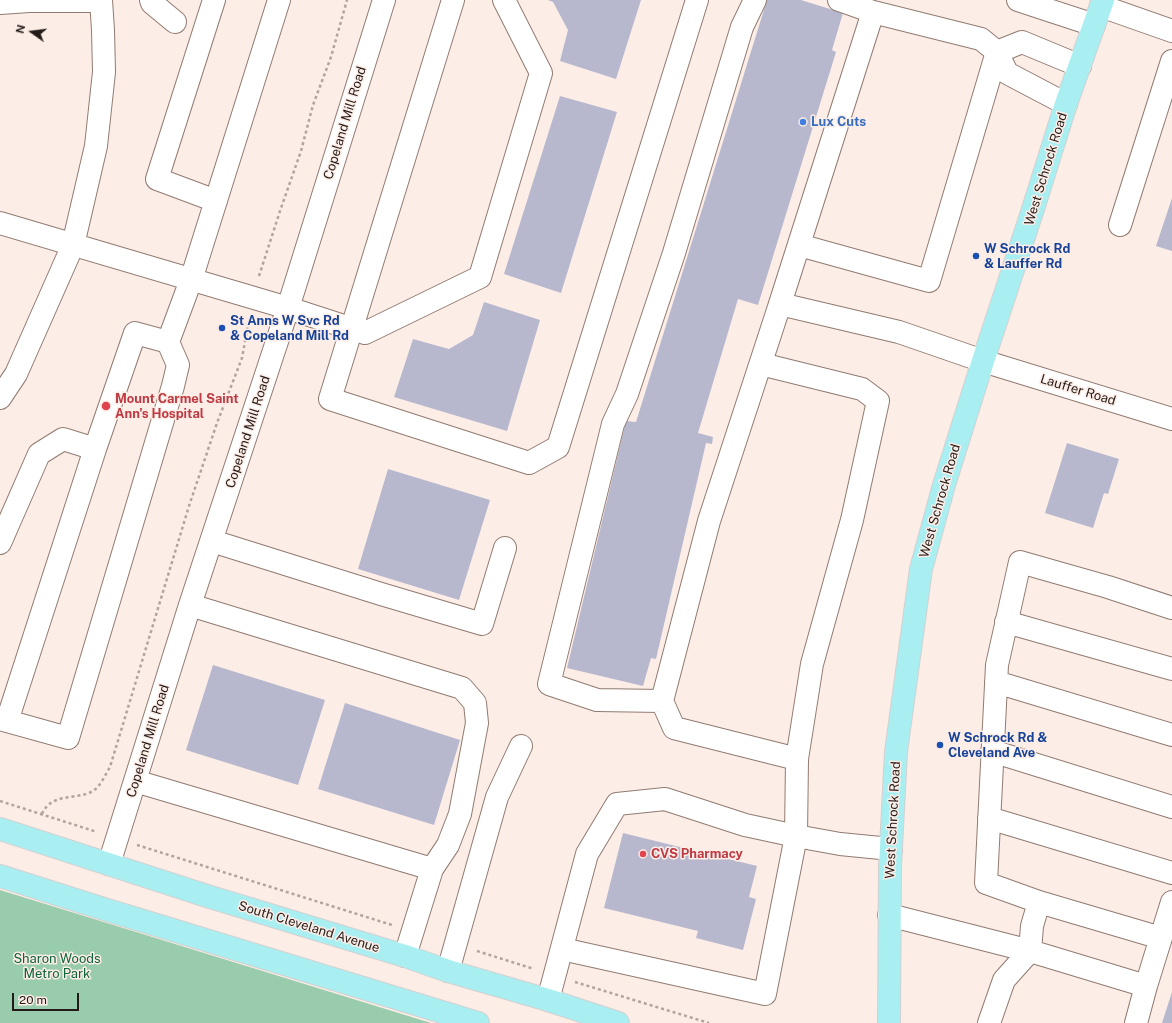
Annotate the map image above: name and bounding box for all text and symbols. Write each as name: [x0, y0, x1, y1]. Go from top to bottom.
north arrow: [12, 12, 52, 52]
text: N: [13, 23, 27, 35]
street label: Copeland Mill Road: [320, 65, 370, 181]
street label: West Schrock Road: [1021, 111, 1071, 227]
place label: Lux Cuts: [811, 114, 866, 130]
marker: Lux Cuts: [798, 117, 808, 127]
place label: W Schrock Rd & Lauffer Rd: [984, 241, 1070, 272]
marker: W Schrock Rd & Lauffer Rd: [971, 251, 981, 261]
place label: St Anns W Svc Rd & Copeland Mill Rd: [230, 313, 349, 344]
marker: St Anns W Svc Rd & Copeland Mill Rd: [217, 323, 227, 333]
street label: Lauffer Road: [1038, 371, 1118, 409]
street label: Copeland Mill Road: [222, 374, 274, 490]
place label: Mount Carmel Saint Ann's Hospital: [115, 391, 239, 422]
marker: Mount Carmel Saint Ann's Hospital: [100, 400, 112, 412]
street label: West Schrock Road: [916, 442, 964, 560]
street label: Copeland Mill Road: [123, 683, 173, 799]
place label: W Schrock Rd & Cleveland Ave: [948, 730, 1047, 761]
marker: W Schrock Rd & Cleveland Ave: [935, 740, 945, 750]
street label: West Schrock Road: [882, 761, 904, 879]
place label: CVS Pharmacy: [651, 846, 743, 862]
marker: CVS Pharmacy: [638, 849, 648, 859]
street label: South Cleveland Avenue: [236, 898, 382, 956]
park label: Sharon Woods Metro Park: [13, 951, 101, 982]
scale bar: [14, 985, 81, 1011]
text: 20 m: [19, 993, 47, 1007]

